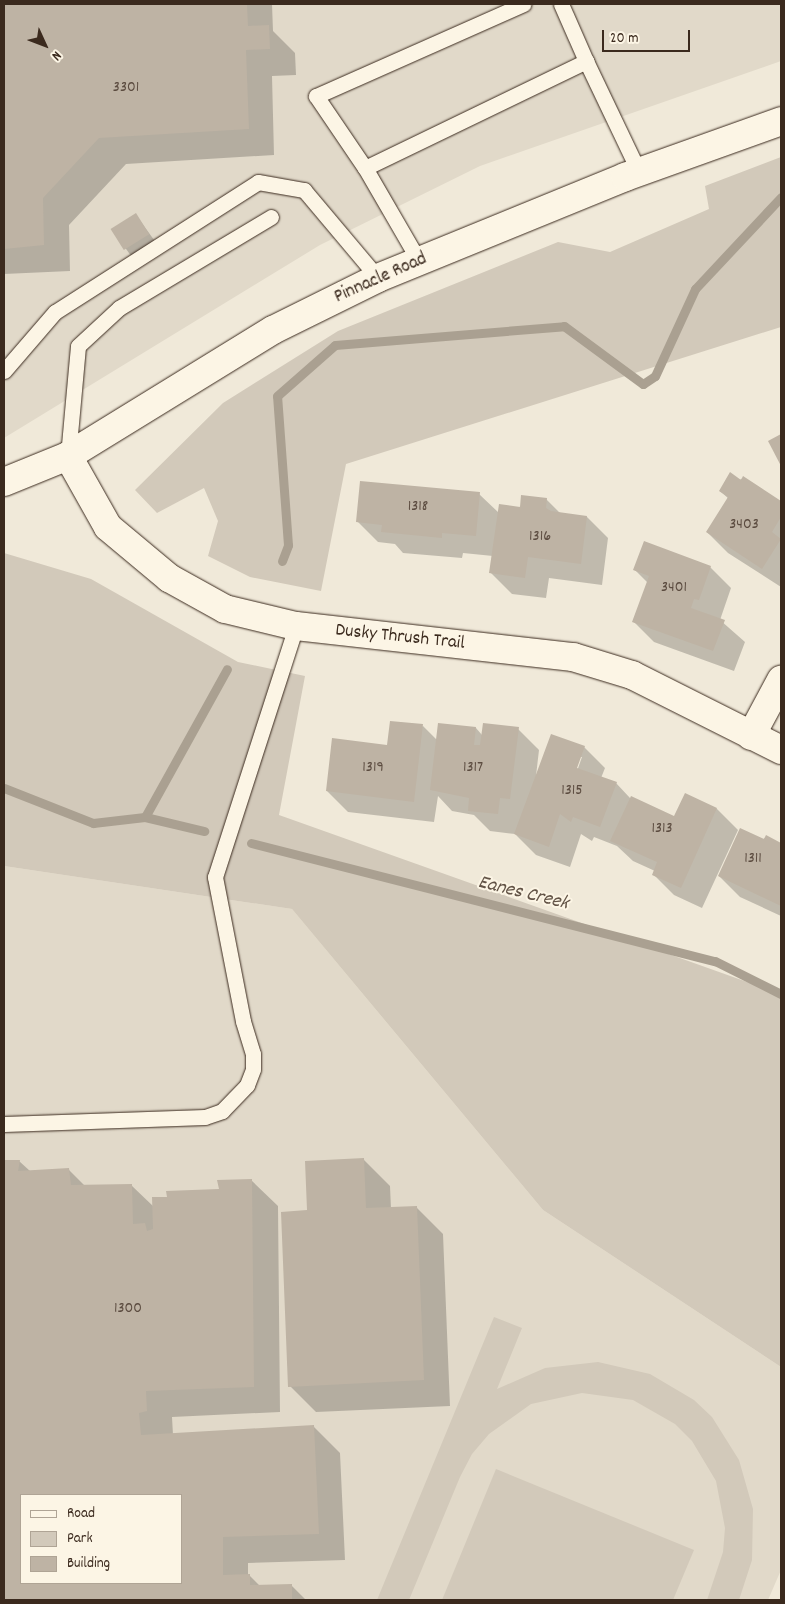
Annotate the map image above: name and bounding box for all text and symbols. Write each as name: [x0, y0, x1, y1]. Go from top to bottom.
north arrow: [20, 20, 70, 70]
scale bar: [605, 20, 692, 52]
text: 20 m: [610, 28, 638, 50]
text: N: [46, 46, 66, 65]
house number: 3301: [113, 78, 139, 98]
street label: Pinnacle Road: [331, 248, 431, 310]
house number: 1318: [408, 497, 428, 517]
house number: 3403: [729, 515, 759, 535]
house number: 1316: [529, 527, 551, 547]
house number: 3401: [661, 578, 687, 598]
street label: Dusky Thrush Trail: [334, 620, 466, 656]
house number: 1319: [362, 758, 384, 778]
house number: 1317: [463, 758, 483, 778]
house number: 1315: [561, 781, 583, 801]
house number: 1313: [651, 819, 673, 839]
house number: 1311: [744, 849, 762, 869]
water label: Eanes Creek: [475, 871, 571, 917]
house number: 1300: [114, 1299, 142, 1319]
legend: [20, 1494, 182, 1584]
text: Road: [67, 1503, 95, 1525]
text: Park: [67, 1528, 93, 1550]
text: Building: [67, 1553, 110, 1575]

